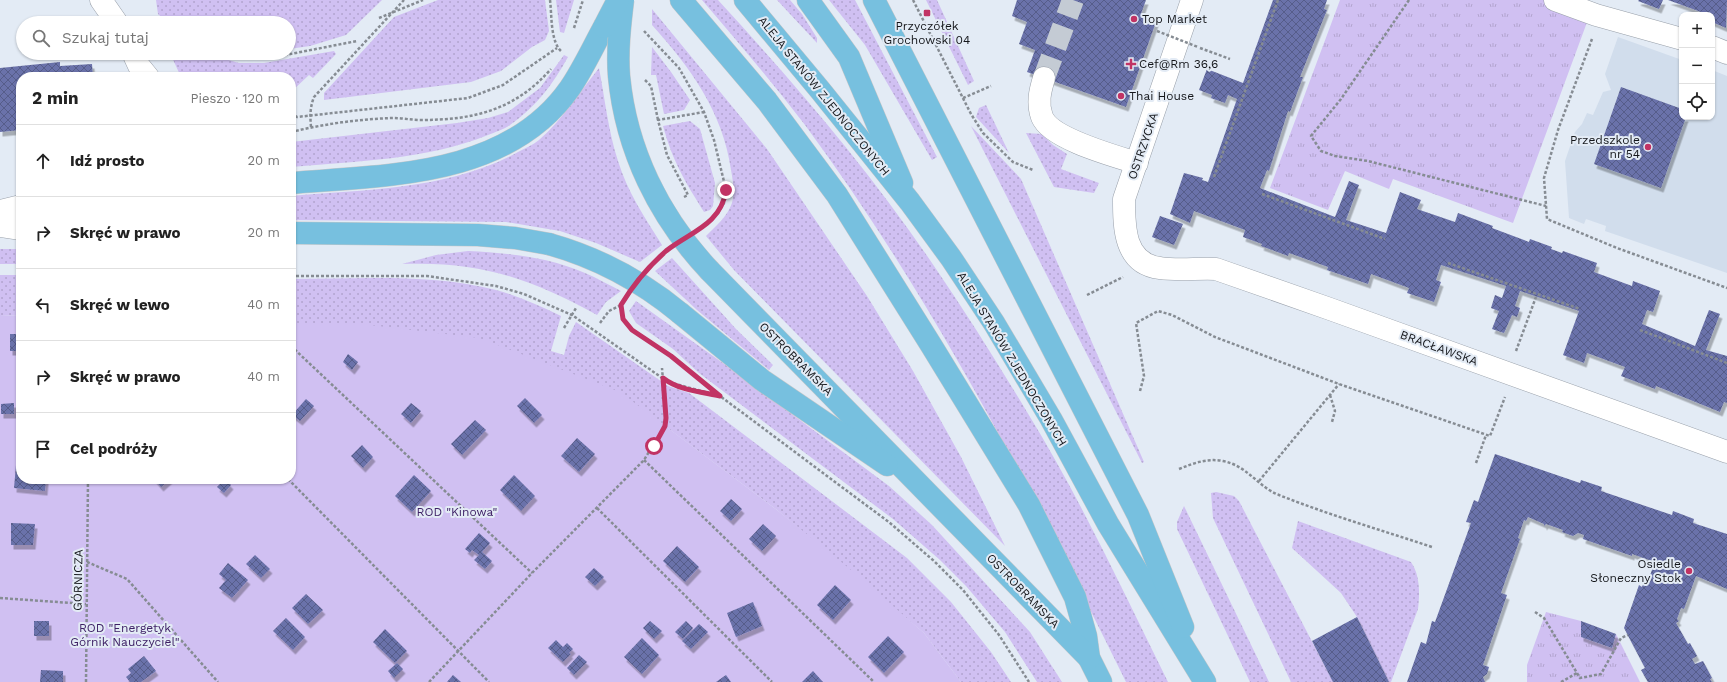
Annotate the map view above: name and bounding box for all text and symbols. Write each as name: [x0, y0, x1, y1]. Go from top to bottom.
marker: Przyczółek Grochowski 04: [922, 8, 932, 18]
place label: Top Market: [1142, 12, 1207, 26]
map controls: [1679, 12, 1715, 120]
button: +: [1679, 12, 1715, 48]
street label: ALEJA STANÓW ZJEDNOCZONYCH: [755, 14, 893, 178]
marker: Top Market: [1129, 14, 1139, 24]
search box: [16, 16, 296, 60]
place label: Przyczółek Grochowski 04: [884, 19, 970, 47]
icon: search: [30, 27, 52, 49]
text: Szukaj tutaj: [62, 29, 149, 47]
button: −: [1679, 48, 1715, 84]
place label: Cef@Rm 36,6: [1139, 57, 1218, 71]
marker: Cef@Rm 36,6: [1126, 59, 1136, 69]
button: locate: [1679, 84, 1715, 120]
text: 2 min: [32, 88, 78, 108]
place label: Thai House: [1129, 89, 1194, 103]
text: Pieszo · 120 m: [191, 91, 280, 106]
marker: Thai House: [1116, 91, 1126, 101]
street label: OSTRZYCKA: [1125, 111, 1161, 181]
place label: Przedszkole nr 54: [1570, 133, 1640, 161]
marker: Przedszkole nr 54: [1643, 142, 1653, 152]
icon: ahead: [32, 150, 54, 172]
text: Idź prosto: [70, 152, 144, 170]
text: 20 m: [248, 153, 280, 168]
route end: [717, 181, 735, 199]
icon: right: [32, 222, 54, 244]
text: Skręć w prawo: [70, 224, 180, 242]
text: 20 m: [248, 225, 280, 240]
street label: ALEJA STANÓW ZJEDNOCZONYCH: [954, 269, 1070, 449]
icon: left: [32, 294, 54, 316]
text: Skręć w lewo: [70, 296, 170, 314]
text: 40 m: [247, 297, 280, 312]
street label: OSTROBRAMSKA: [756, 319, 836, 399]
street label: BRACŁAWSKA: [1398, 327, 1480, 369]
icon: right: [32, 366, 54, 388]
text: Skręć w prawo: [70, 368, 180, 386]
text: 40 m: [247, 369, 280, 384]
route start: [645, 437, 663, 455]
icon: arrive: [32, 438, 54, 460]
text: Cel podróży: [70, 440, 157, 458]
park label: ROD "Kinowa": [417, 505, 498, 519]
street label: GÓRNICZA: [70, 549, 86, 611]
street label: OSTROBRAMSKA: [984, 551, 1062, 631]
place label: Osiedle Słoneczny Stok: [1590, 557, 1681, 585]
marker: Osiedle Słoneczny Stok: [1684, 566, 1694, 576]
park label: ROD "Energetyk Górnik Nauczyciel": [70, 621, 180, 649]

